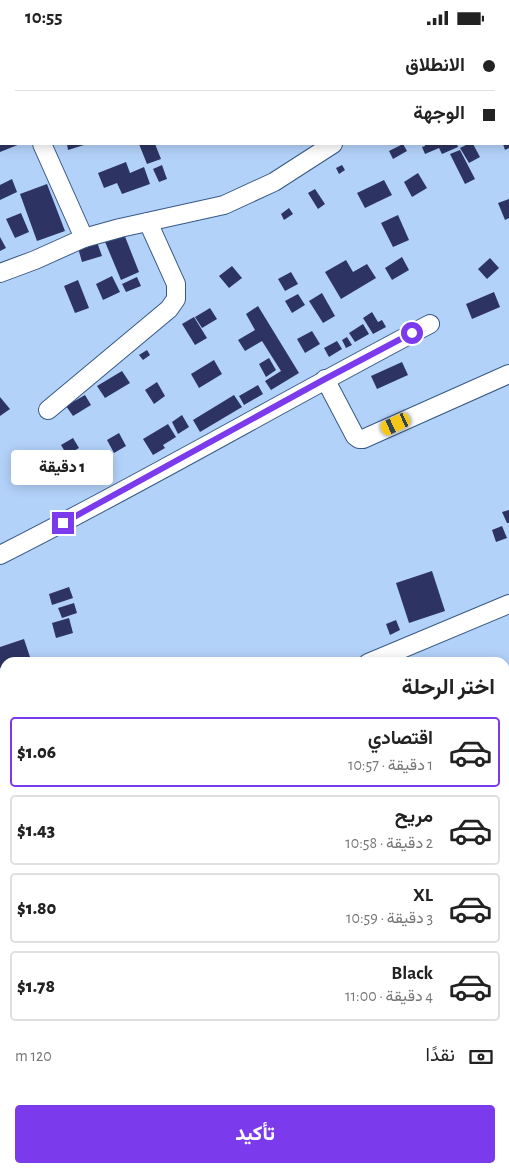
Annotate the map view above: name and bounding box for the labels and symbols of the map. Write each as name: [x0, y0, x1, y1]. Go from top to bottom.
route start: [401, 322, 423, 344]
car: [379, 411, 412, 437]
callout: 1 دقيقة: [12, 451, 114, 485]
route end: [52, 512, 74, 534]

